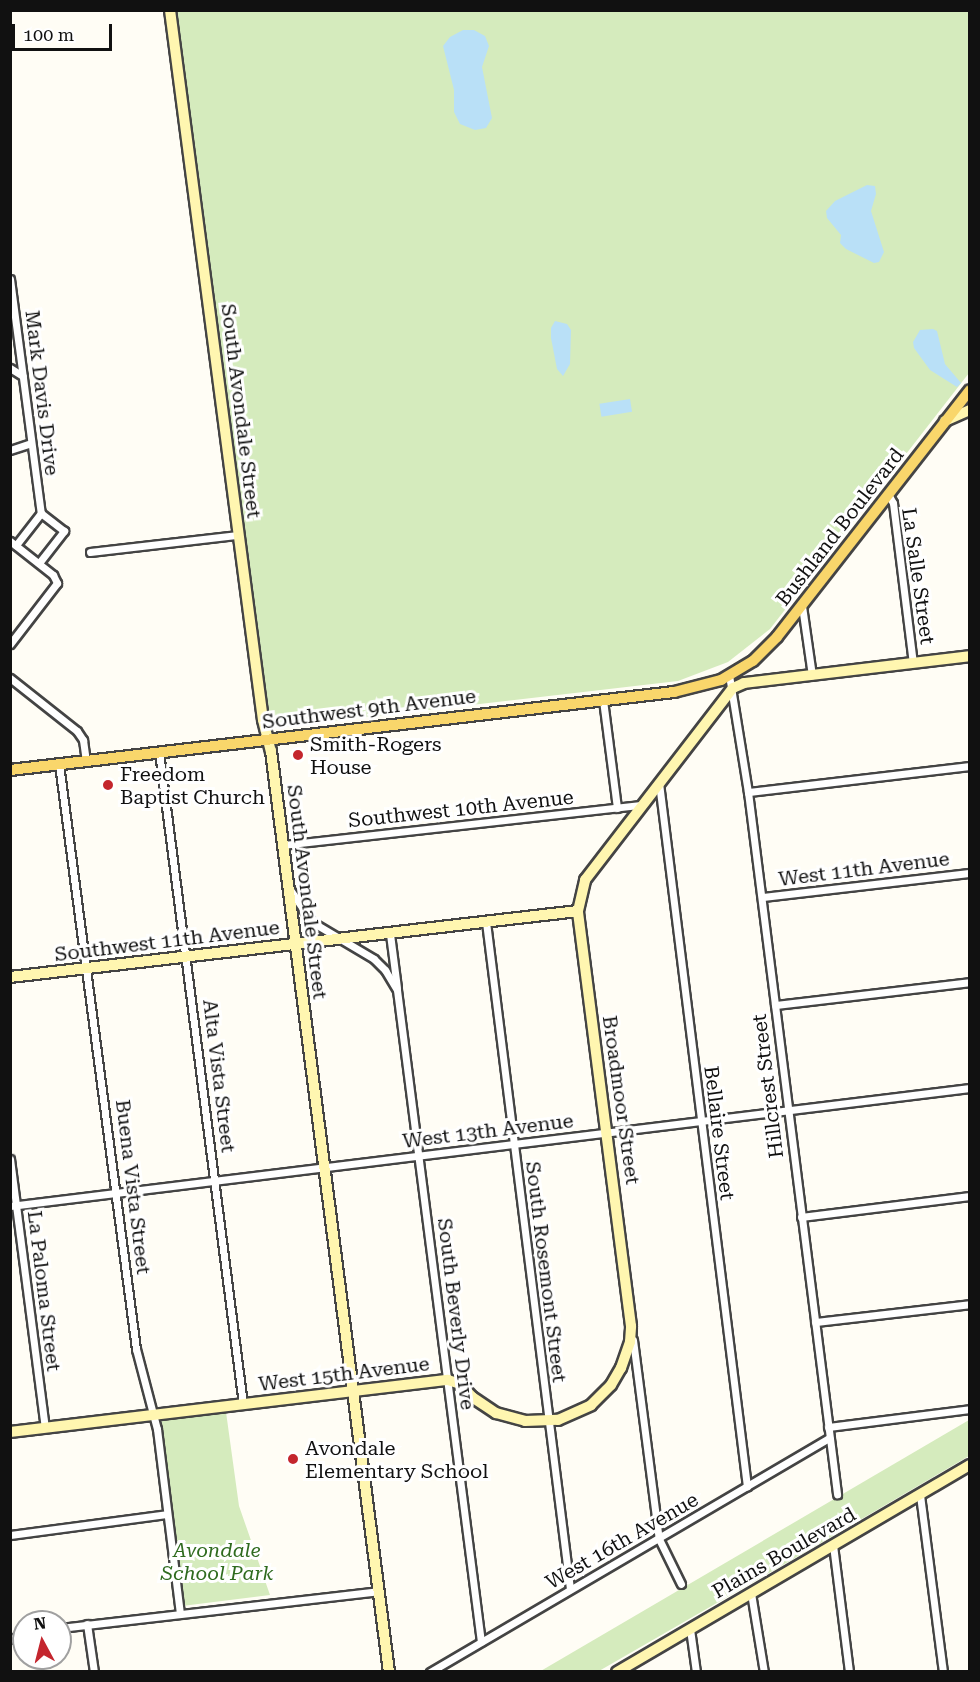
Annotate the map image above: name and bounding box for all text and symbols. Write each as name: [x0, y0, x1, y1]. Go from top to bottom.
scale bar: [15, 12, 116, 50]
text: 100 m: [23, 24, 74, 45]
street label: South Avondale Street: [216, 302, 266, 520]
street label: Mark Davis Drive: [20, 309, 64, 477]
street label: Bushland Boulevard: [771, 443, 909, 611]
street label: La Salle Street: [897, 506, 939, 646]
street label: Southwest 9th Avenue: [261, 684, 477, 734]
place label: Smith-Rogers House: [310, 732, 442, 779]
marker: Smith-Rogers House: [291, 748, 305, 762]
place label: Freedom Baptist Church: [120, 762, 265, 809]
marker: Freedom Baptist Church: [101, 778, 115, 792]
street label: South Avondale Street: [282, 783, 332, 1001]
street label: Southwest 10th Avenue: [347, 785, 575, 833]
street label: West 11th Avenue: [777, 847, 951, 891]
street label: Southwest 11th Avenue: [53, 915, 281, 967]
street label: Alta Vista Street: [198, 998, 240, 1154]
street label: Hillcrest Street: [747, 1013, 789, 1159]
street label: Broadmoor Street: [597, 1014, 645, 1186]
street label: Bellaire Street: [699, 1064, 739, 1202]
street label: Buena Vista Street: [110, 1098, 156, 1276]
street label: West 13th Avenue: [401, 1109, 575, 1153]
street label: South Rosemont Street: [521, 1160, 571, 1384]
street label: La Paloma Street: [22, 1209, 66, 1373]
street label: South Beverly Drive: [432, 1217, 480, 1411]
street label: West 15th Avenue: [257, 1352, 431, 1396]
place label: Avondale Elementary School: [305, 1436, 488, 1483]
marker: Avondale Elementary School: [286, 1452, 300, 1466]
street label: West 16th Avenue: [542, 1488, 702, 1594]
street label: Plains Boulevard: [708, 1502, 860, 1604]
park label: Avondale School Park: [161, 1538, 273, 1585]
north arrow: [12, 1610, 72, 1670]
text: N: [33, 1613, 47, 1634]

